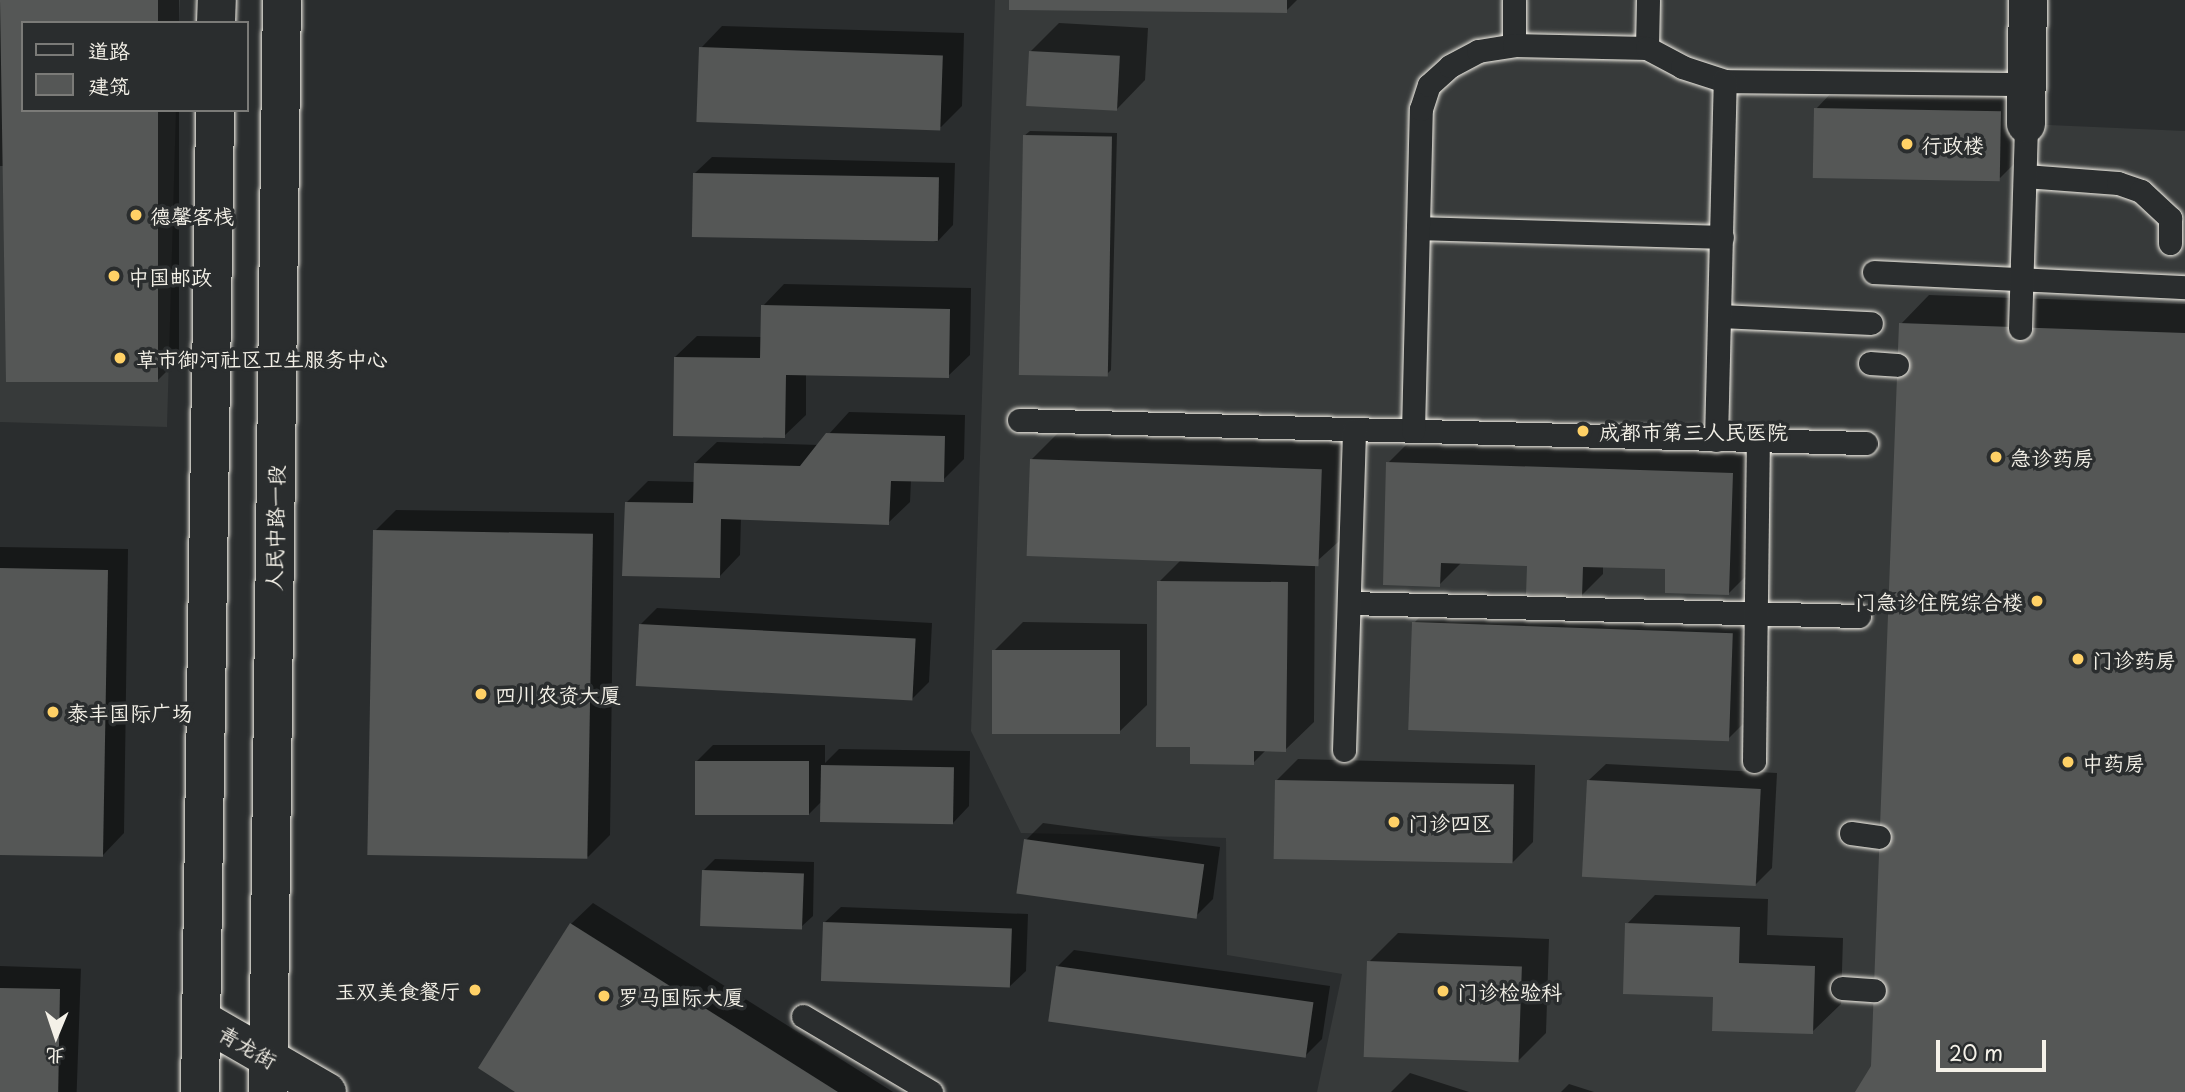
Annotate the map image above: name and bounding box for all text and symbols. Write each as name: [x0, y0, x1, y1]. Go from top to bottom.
legend: [21, 21, 248, 112]
text: 道路: [88, 34, 130, 66]
text: 建筑: [88, 69, 130, 101]
place label: 行政楼: [1921, 131, 1984, 157]
marker: 行政楼: [1899, 136, 1915, 152]
place label: 德馨客栈: [150, 202, 234, 228]
marker: 德馨客栈: [128, 207, 144, 223]
place label: 中国邮政: [128, 263, 212, 289]
marker: 中国邮政: [106, 268, 122, 284]
place label: 草市御河社区卫生服务中心: [136, 345, 388, 371]
marker: 草市御河社区卫生服务中心: [110, 348, 130, 368]
place label: 成都市第三人民医院: [1599, 418, 1788, 444]
marker: 成都市第三人民医院: [1573, 421, 1593, 441]
place label: 急诊药房: [2010, 444, 2094, 470]
marker: 急诊药房: [1988, 449, 2004, 465]
street label: 人民中路一段: [260, 465, 288, 591]
place label: 门急诊住院综合楼: [1855, 588, 2023, 614]
marker: 门急诊住院综合楼: [2029, 593, 2045, 609]
place label: 门诊药房: [2092, 646, 2176, 672]
marker: 门诊药房: [2070, 651, 2086, 667]
place label: 四川农资大厦: [495, 681, 621, 707]
marker: 四川农资大厦: [473, 686, 489, 702]
place label: 泰丰国际广场: [67, 699, 193, 725]
marker: 泰丰国际广场: [45, 704, 61, 720]
place label: 中药房: [2082, 749, 2145, 775]
marker: 中药房: [2060, 754, 2076, 770]
place label: 门诊四区: [1408, 809, 1492, 835]
marker: 门诊四区: [1386, 814, 1402, 830]
place label: 玉双美食餐厅: [335, 977, 461, 1003]
place label: 门诊检验科: [1457, 978, 1562, 1004]
marker: 玉双美食餐厅: [467, 982, 483, 998]
place label: 罗马国际大厦: [618, 983, 744, 1009]
marker: 门诊检验科: [1435, 983, 1451, 999]
marker: 罗马国际大厦: [596, 988, 612, 1004]
north arrow: [21, 1001, 91, 1071]
street label: 青龙街: [214, 1019, 282, 1073]
scale bar: [1940, 1026, 2050, 1070]
text: 20 m: [1949, 1036, 2003, 1068]
text: 北: [45, 1043, 65, 1071]

